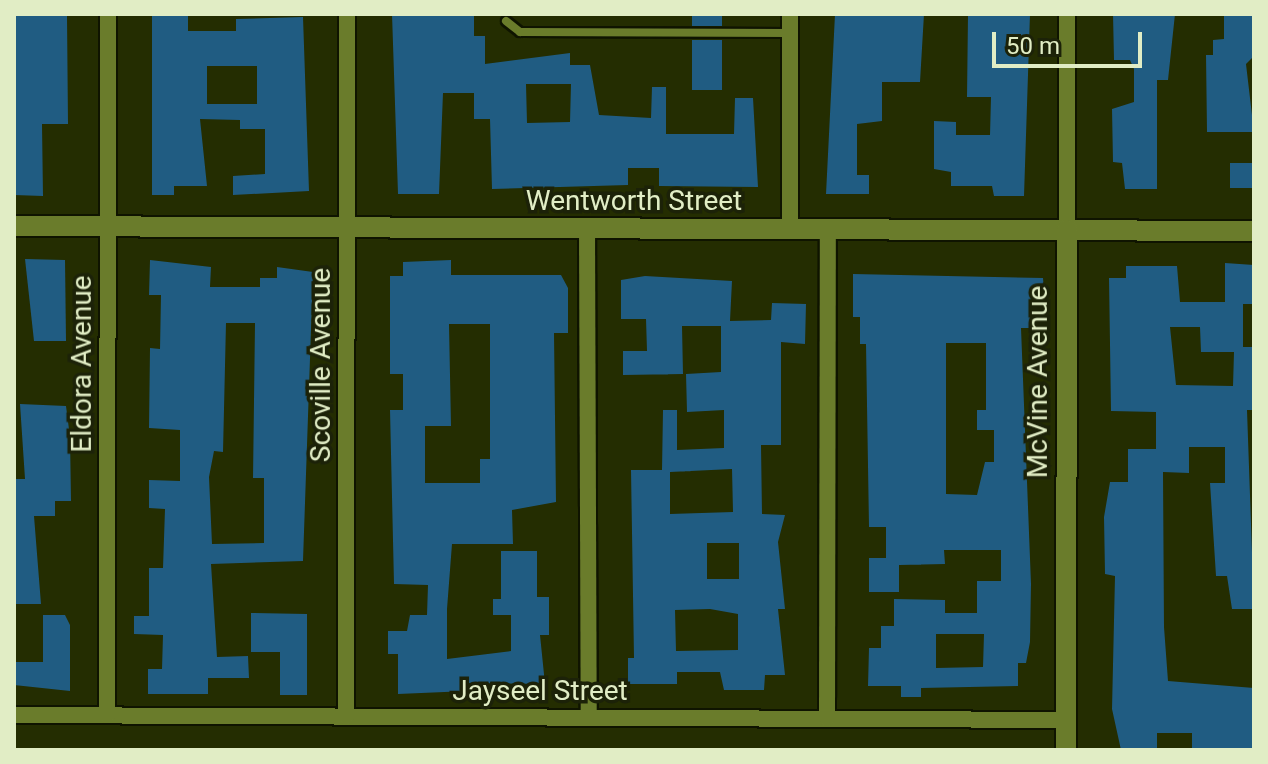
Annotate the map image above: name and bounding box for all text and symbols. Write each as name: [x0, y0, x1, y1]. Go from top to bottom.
scale bar: [996, 16, 1146, 66]
text: 50 m: [1006, 32, 1060, 60]
street label: Wentworth Street: [526, 184, 742, 218]
street label: Scoville Avenue: [304, 268, 338, 462]
street label: Eldora Avenue: [65, 275, 99, 453]
street label: McVine Avenue: [1021, 286, 1055, 478]
street label: Jayseel Street: [452, 674, 628, 708]

